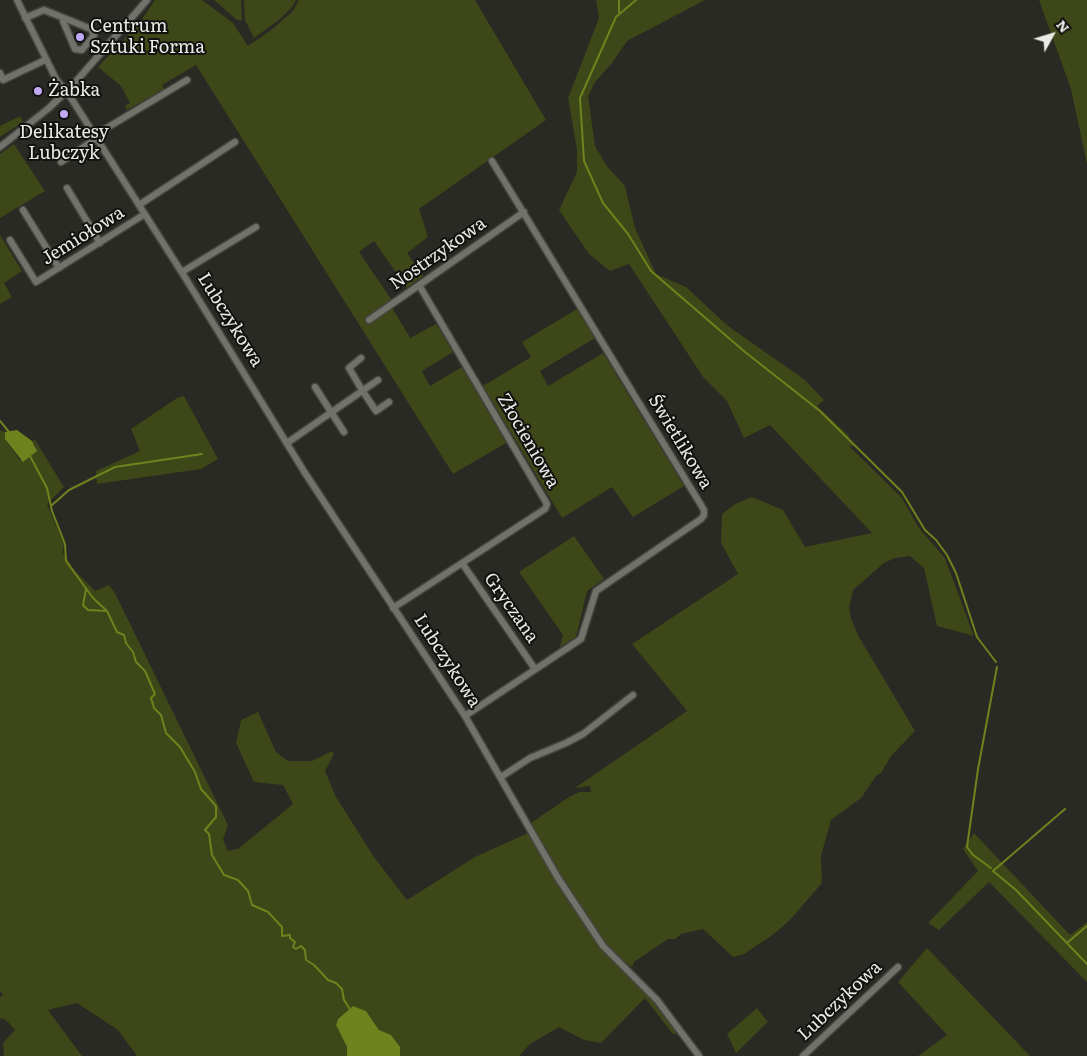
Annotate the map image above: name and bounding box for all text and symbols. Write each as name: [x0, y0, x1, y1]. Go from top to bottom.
north arrow: [1027, 10, 1077, 60]
text: N: [1052, 15, 1075, 36]
place label: Centrum Sztuki Forma: [90, 16, 205, 58]
marker: Centrum Sztuki Forma: [74, 31, 86, 43]
place label: Żabka: [48, 80, 100, 102]
marker: Żabka: [32, 85, 44, 97]
marker: Delikatesy Lubczyk: [58, 108, 70, 120]
place label: Delikatesy Lubczyk: [19, 122, 109, 164]
street label: Jemiołowa: [38, 202, 128, 270]
street label: Nostrzykowa: [386, 213, 490, 295]
street label: Lubczykowa: [193, 269, 267, 371]
street label: Złocieniowa: [492, 390, 564, 492]
street label: Świetlikowa: [643, 391, 717, 493]
street label: Gryczana: [479, 569, 543, 647]
street label: Lubczykowa: [409, 610, 485, 712]
street label: Lubczykowa: [794, 957, 886, 1045]

